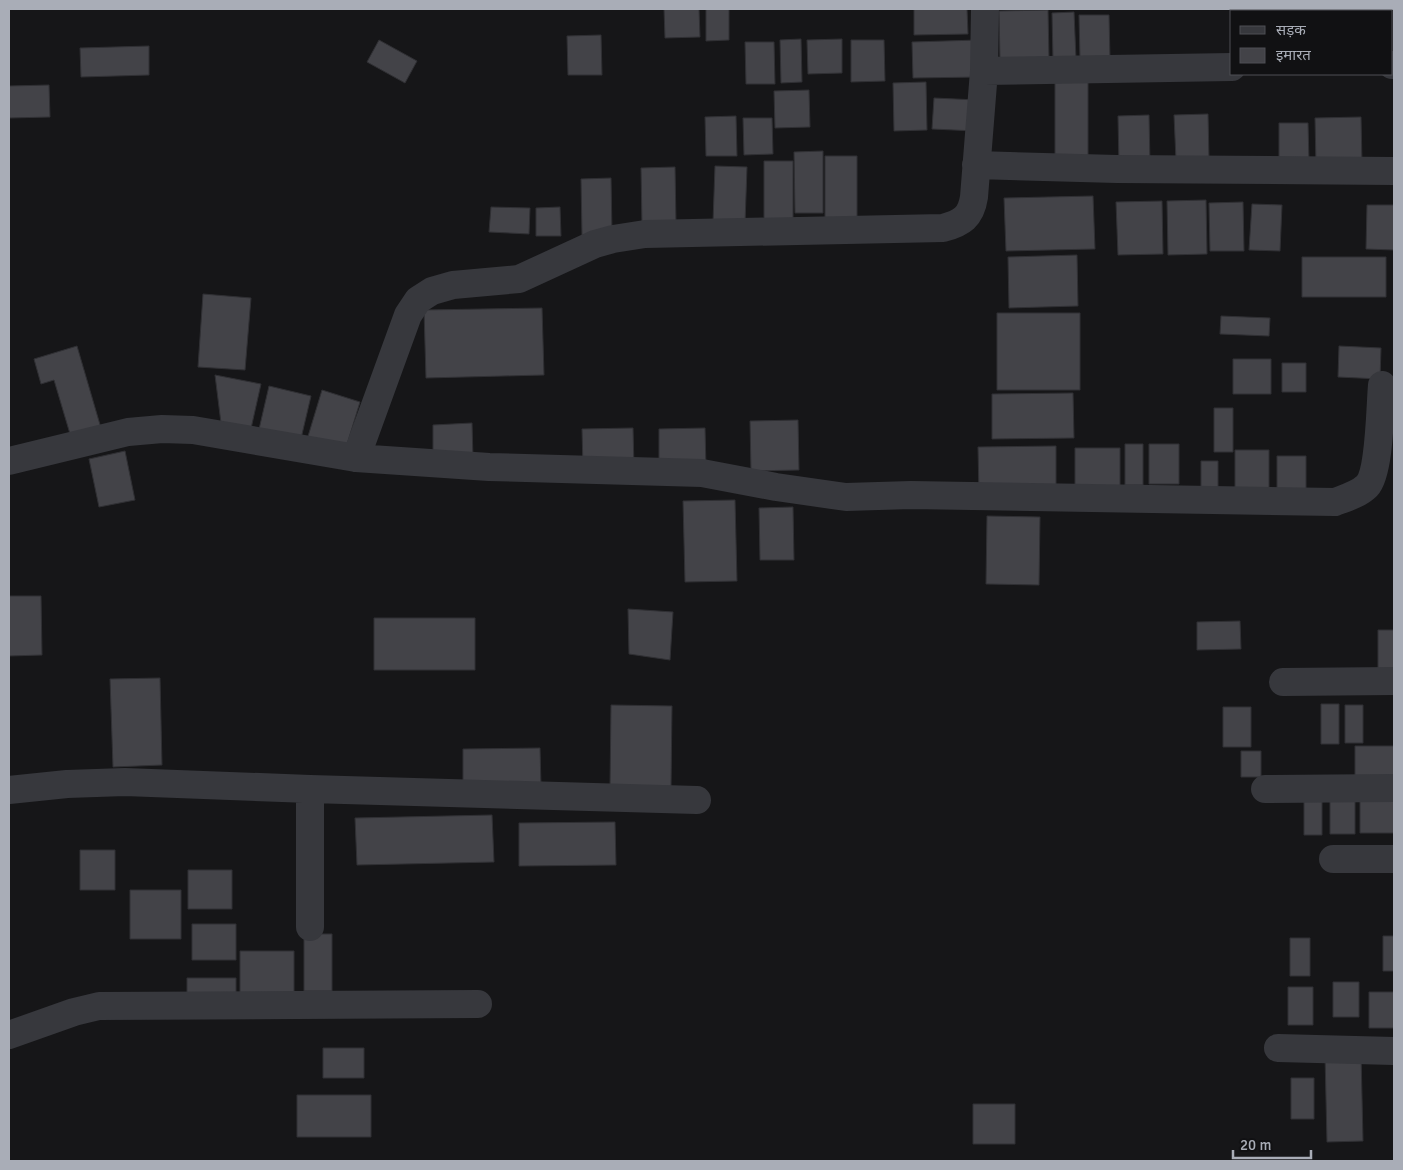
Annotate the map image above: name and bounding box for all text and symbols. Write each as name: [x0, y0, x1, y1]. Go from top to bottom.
legend: [1230, 10, 1393, 75]
text: सड़क: [1276, 21, 1306, 39]
text: इमारत: [1276, 46, 1311, 64]
scale bar: [1233, 1128, 1310, 1160]
text: 20 m: [1240, 1136, 1271, 1154]

